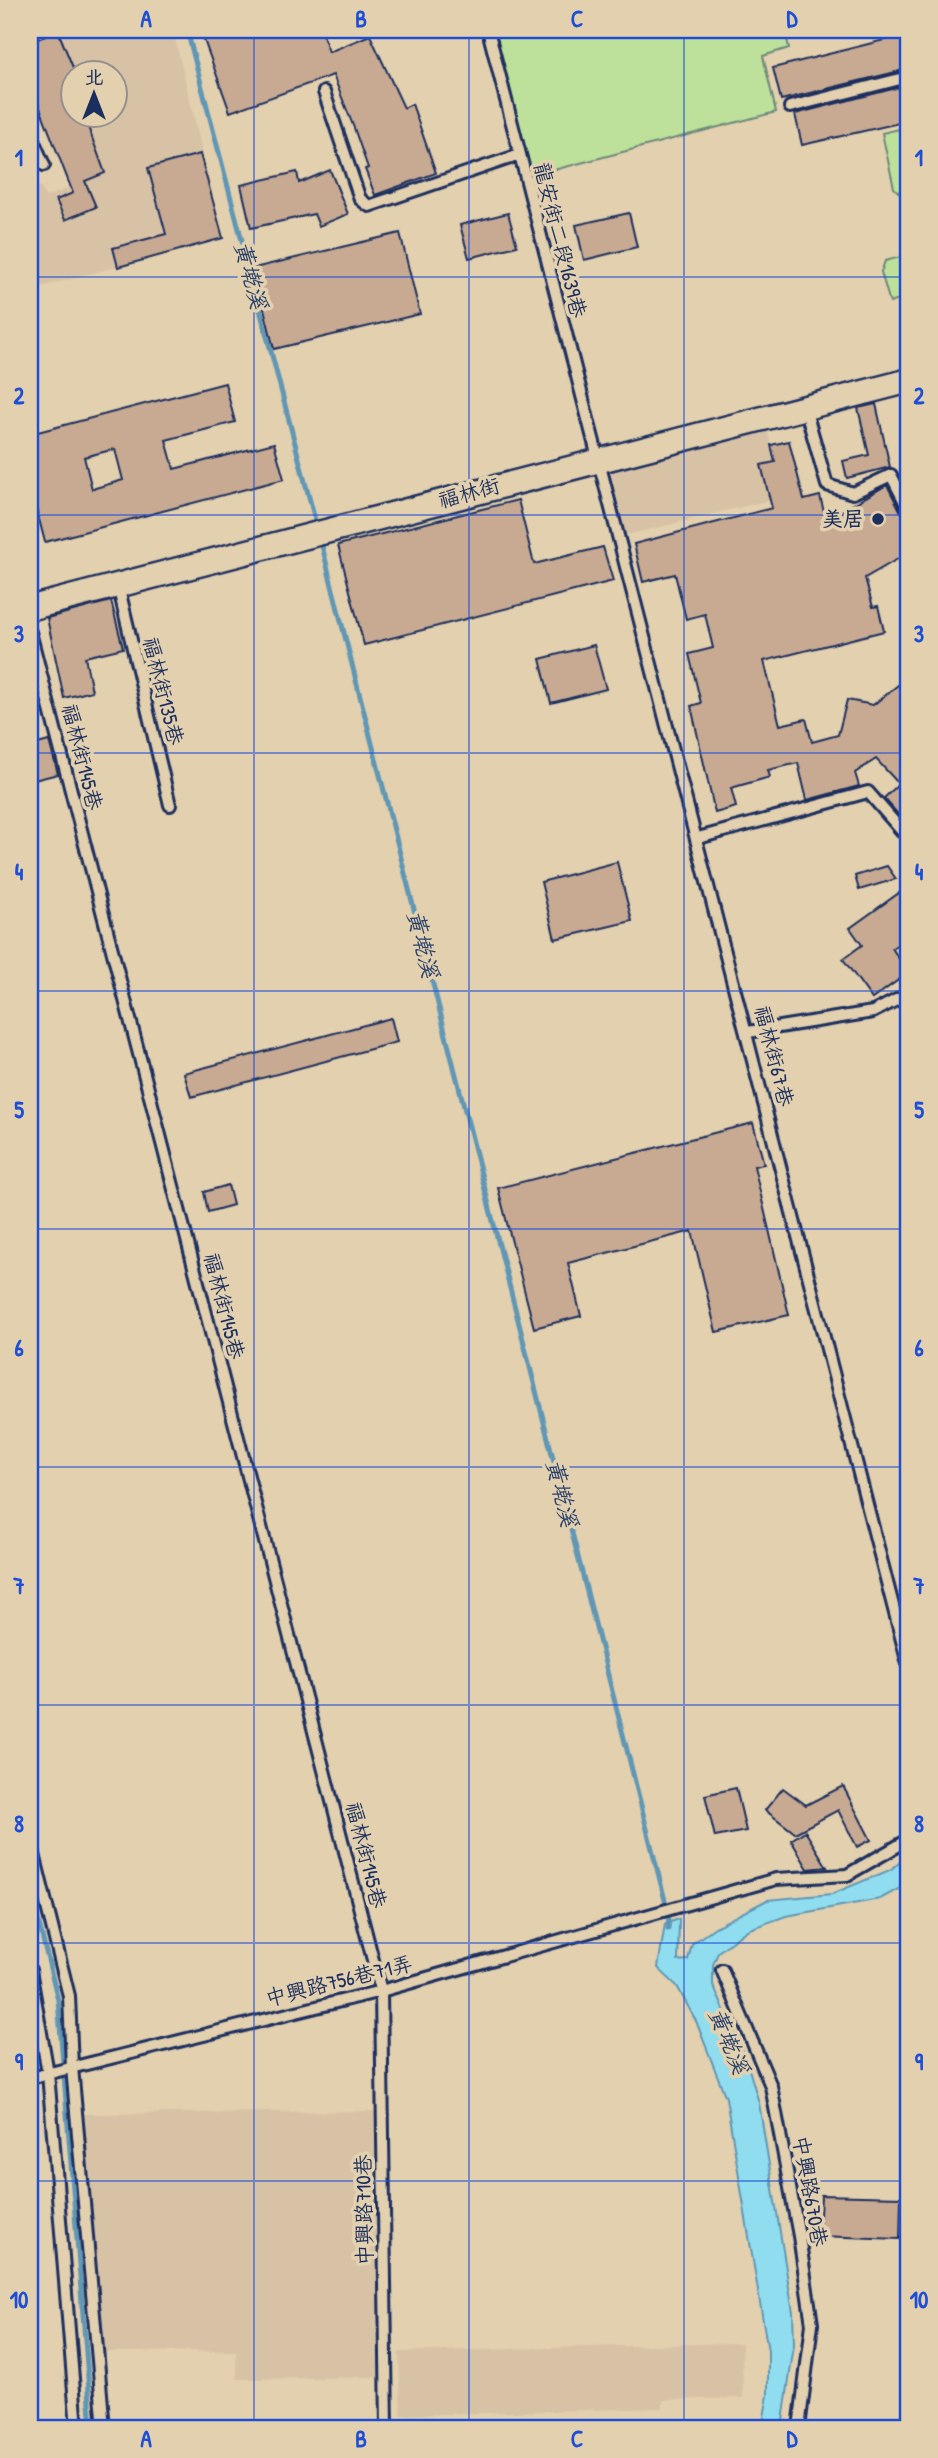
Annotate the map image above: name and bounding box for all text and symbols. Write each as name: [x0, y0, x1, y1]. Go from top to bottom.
text: A: [140, 3, 152, 34]
text: B: [355, 3, 367, 34]
text: C: [571, 3, 583, 34]
text: D: [787, 3, 799, 34]
north arrow: [60, 60, 130, 130]
text: 北: [84, 64, 104, 90]
text: 1: [15, 142, 23, 173]
text: 1: [915, 142, 923, 173]
street label: 龍安街二段1639巷: [527, 159, 594, 321]
water label: 黃墘溪: [228, 238, 276, 314]
text: 2: [14, 380, 25, 411]
text: 2: [914, 380, 925, 411]
street label: 福林街: [435, 470, 503, 515]
place label: 美居: [822, 504, 864, 533]
marker: 美居: [870, 511, 886, 527]
text: 3: [14, 618, 24, 649]
text: 3: [914, 618, 924, 649]
street label: 福林街135巷: [136, 634, 191, 748]
street label: 福林街145巷: [55, 701, 110, 813]
text: 4: [15, 856, 24, 887]
text: 4: [915, 856, 924, 887]
water label: 黃墘溪: [400, 907, 447, 983]
street label: 福林街67巷: [748, 1003, 801, 1109]
text: 5: [14, 1094, 24, 1125]
text: 5: [914, 1094, 924, 1125]
street label: 福林街145巷: [197, 1250, 252, 1362]
text: 6: [14, 1332, 24, 1363]
text: 6: [914, 1332, 924, 1363]
water label: 黃墘溪: [539, 1456, 586, 1532]
text: 7: [12, 1570, 25, 1601]
text: 7: [912, 1570, 925, 1601]
street label: 福林街145巷: [339, 1799, 394, 1911]
text: 8: [14, 1808, 24, 1839]
text: 8: [914, 1808, 924, 1839]
street label: 中興路756巷71弄: [262, 1948, 415, 2013]
water label: 黃墘溪: [702, 2003, 758, 2080]
text: 9: [15, 2046, 24, 2077]
text: 9: [915, 2046, 924, 2077]
street label: 中興路670巷: [786, 2133, 835, 2249]
street label: 中興路710巷: [348, 2154, 379, 2266]
text: 10: [10, 2284, 28, 2315]
text: 10: [910, 2284, 928, 2315]
text: A: [140, 2423, 152, 2454]
text: B: [355, 2423, 367, 2454]
text: C: [571, 2423, 583, 2454]
text: D: [787, 2423, 799, 2454]

